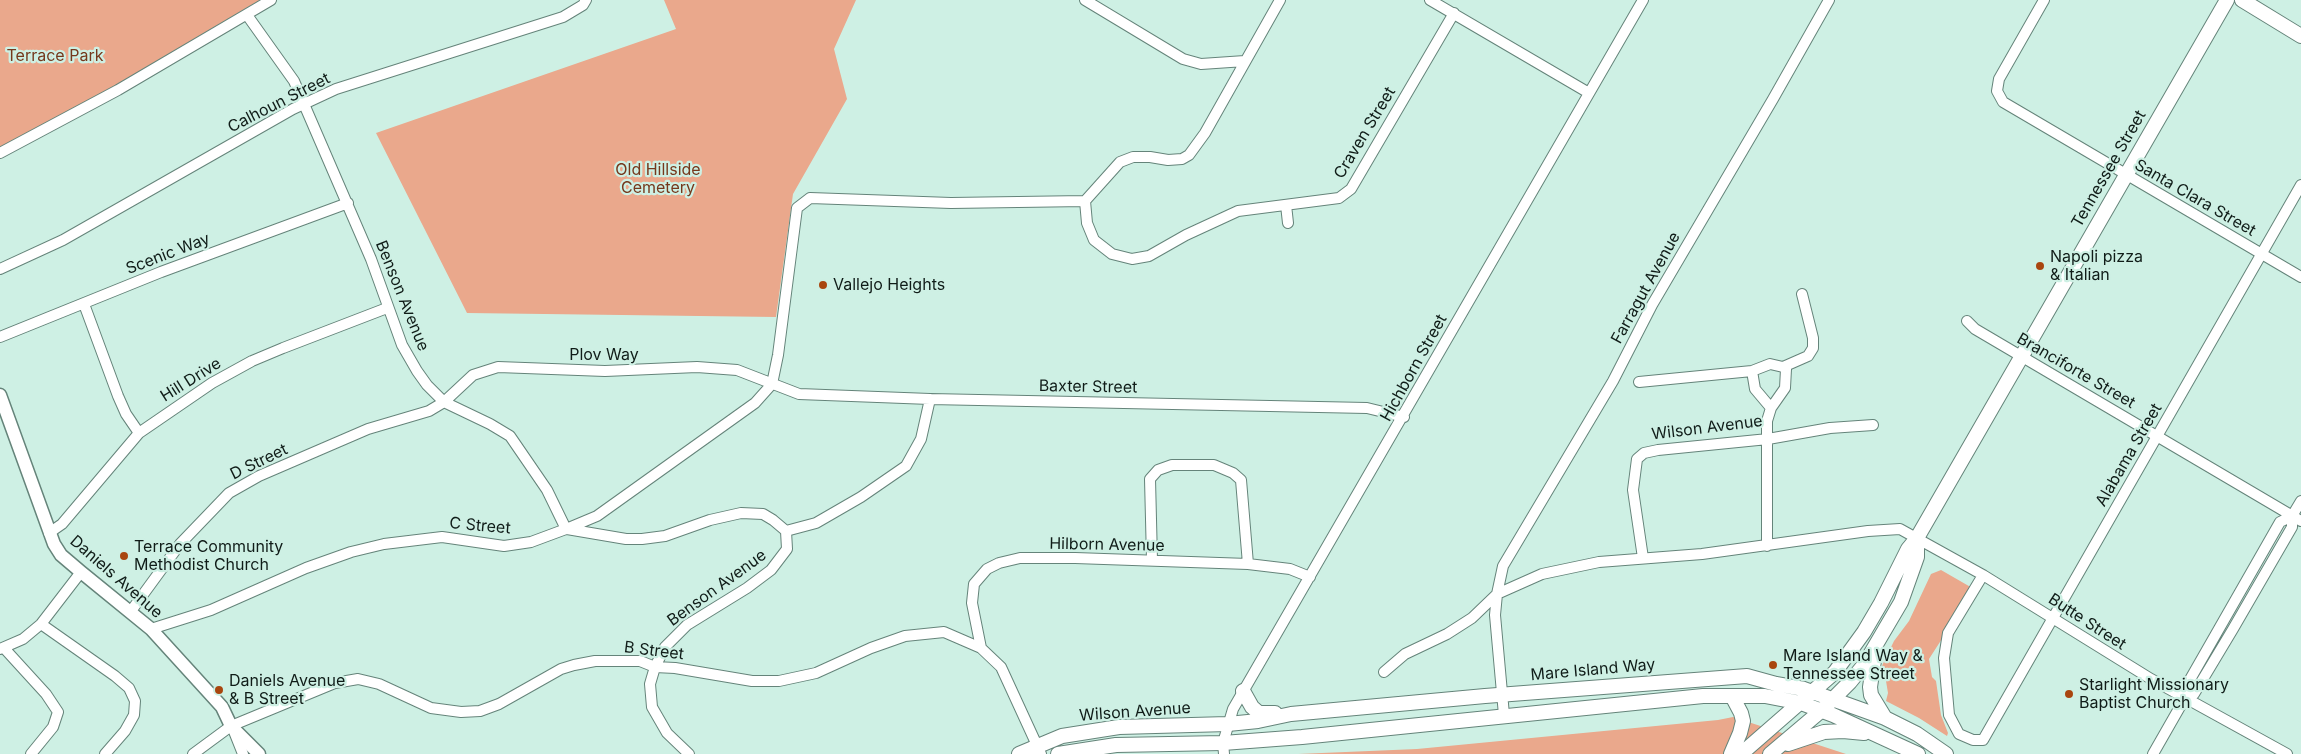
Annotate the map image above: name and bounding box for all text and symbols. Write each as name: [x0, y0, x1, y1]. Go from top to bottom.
park label: Terrace Park: [7, 46, 103, 66]
street label: Calhoun Street: [225, 69, 333, 137]
street label: Craven Street: [1330, 84, 1400, 182]
street label: Tennessee Street: [2068, 107, 2150, 231]
street label: Santa Clara Street: [2131, 156, 2259, 240]
park label: Old Hillside Cemetery: [615, 160, 701, 198]
street label: Scenic Way: [123, 229, 213, 279]
street label: Farragut Avenue: [1607, 229, 1685, 347]
street label: Benson Avenue: [371, 238, 433, 354]
place label: Napoli pizza & Italian: [2050, 247, 2143, 285]
marker: Napoli pizza & Italian: [2034, 260, 2046, 272]
place label: Vallejo Heights: [833, 275, 945, 295]
marker: Vallejo Heights: [817, 279, 829, 291]
street label: Hichborn Street: [1377, 311, 1451, 425]
street label: Branciforte Street: [2013, 329, 2139, 413]
street label: Plov Way: [569, 345, 639, 365]
street label: Hill Drive: [157, 354, 225, 406]
street label: Baxter Street: [1039, 377, 1137, 397]
street label: Alabama Street: [2092, 400, 2166, 510]
street label: Wilson Avenue: [1650, 412, 1764, 444]
street label: D Street: [227, 440, 291, 484]
street label: C Street: [449, 514, 511, 538]
street label: Daniels Avenue: [66, 532, 166, 622]
street label: Hilborn Avenue: [1049, 534, 1165, 556]
place label: Terrace Community Methodist Church: [134, 537, 283, 575]
street label: Benson Avenue: [664, 546, 770, 630]
marker: Terrace Community Methodist Church: [118, 550, 130, 562]
street label: Butte Street: [2045, 590, 2129, 654]
street label: B Street: [623, 638, 685, 664]
place label: Mare Island Way & Tennessee Street: [1783, 646, 1923, 684]
street label: Mare Island Way: [1530, 655, 1656, 685]
marker: Mare Island Way & Tennessee Street: [1767, 659, 1779, 671]
place label: Daniels Avenue & B Street: [229, 671, 345, 709]
place label: Starlight Missionary Baptist Church: [2079, 675, 2229, 713]
marker: Daniels Avenue & B Street: [213, 684, 225, 696]
marker: Starlight Missionary Baptist Church: [2063, 688, 2075, 700]
street label: Wilson Avenue: [1079, 699, 1191, 725]

